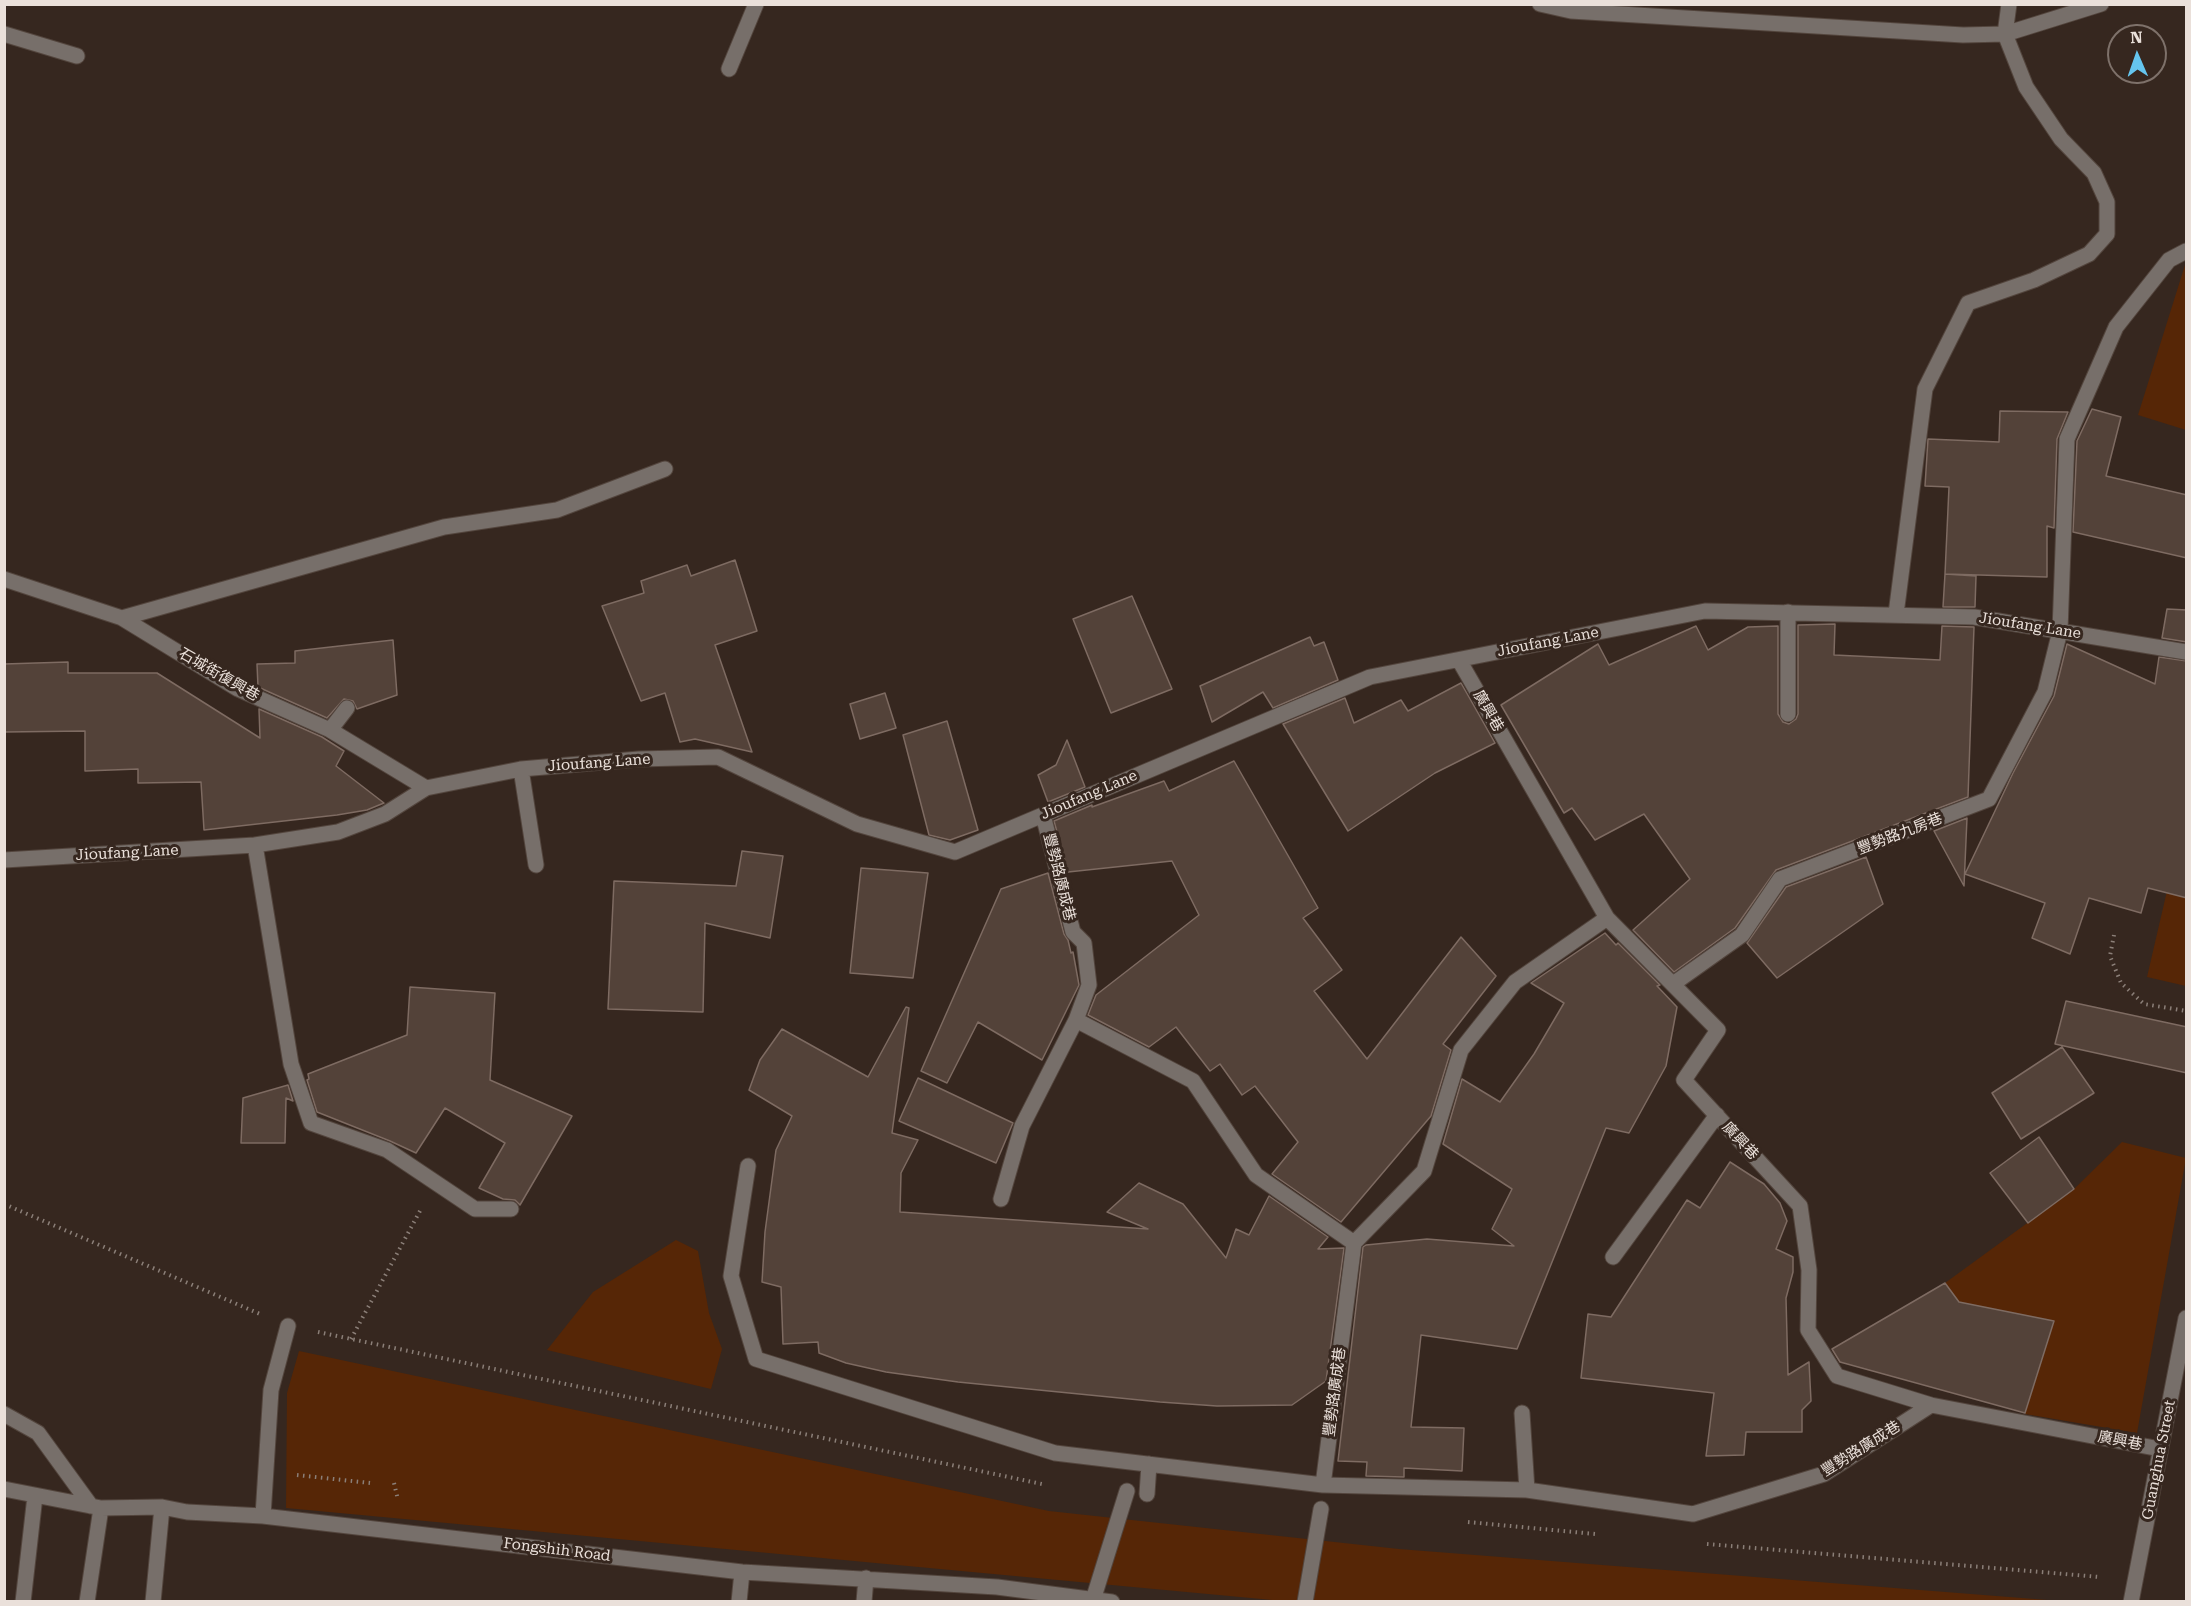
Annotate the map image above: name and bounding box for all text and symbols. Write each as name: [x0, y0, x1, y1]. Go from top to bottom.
north arrow: [2107, 24, 2167, 84]
text: N: [2130, 28, 2143, 47]
street label: Jioufang Lane: [1978, 609, 2082, 643]
street label: Jioufang Lane: [1496, 623, 1600, 661]
street label: 石城街復興巷: [176, 645, 262, 705]
street label: 廣興巷: [1469, 687, 1507, 735]
street label: Jioufang Lane: [547, 750, 651, 776]
street label: Jioufang Lane: [1038, 767, 1140, 823]
street label: 豐勢路九房巷: [1855, 809, 1945, 859]
street label: 豐勢路廣成巷: [1039, 831, 1079, 923]
street label: Jioufang Lane: [75, 841, 179, 865]
street label: 廣興巷: [1718, 1118, 1762, 1164]
street label: 豐勢路廣成巷: [1321, 1346, 1349, 1438]
street label: Guanghua Street: [2139, 1399, 2179, 1521]
street label: 豐勢路廣成巷: [1818, 1418, 1904, 1480]
street label: 廣興巷: [2096, 1428, 2144, 1454]
street label: Fongshih Road: [503, 1535, 611, 1565]

